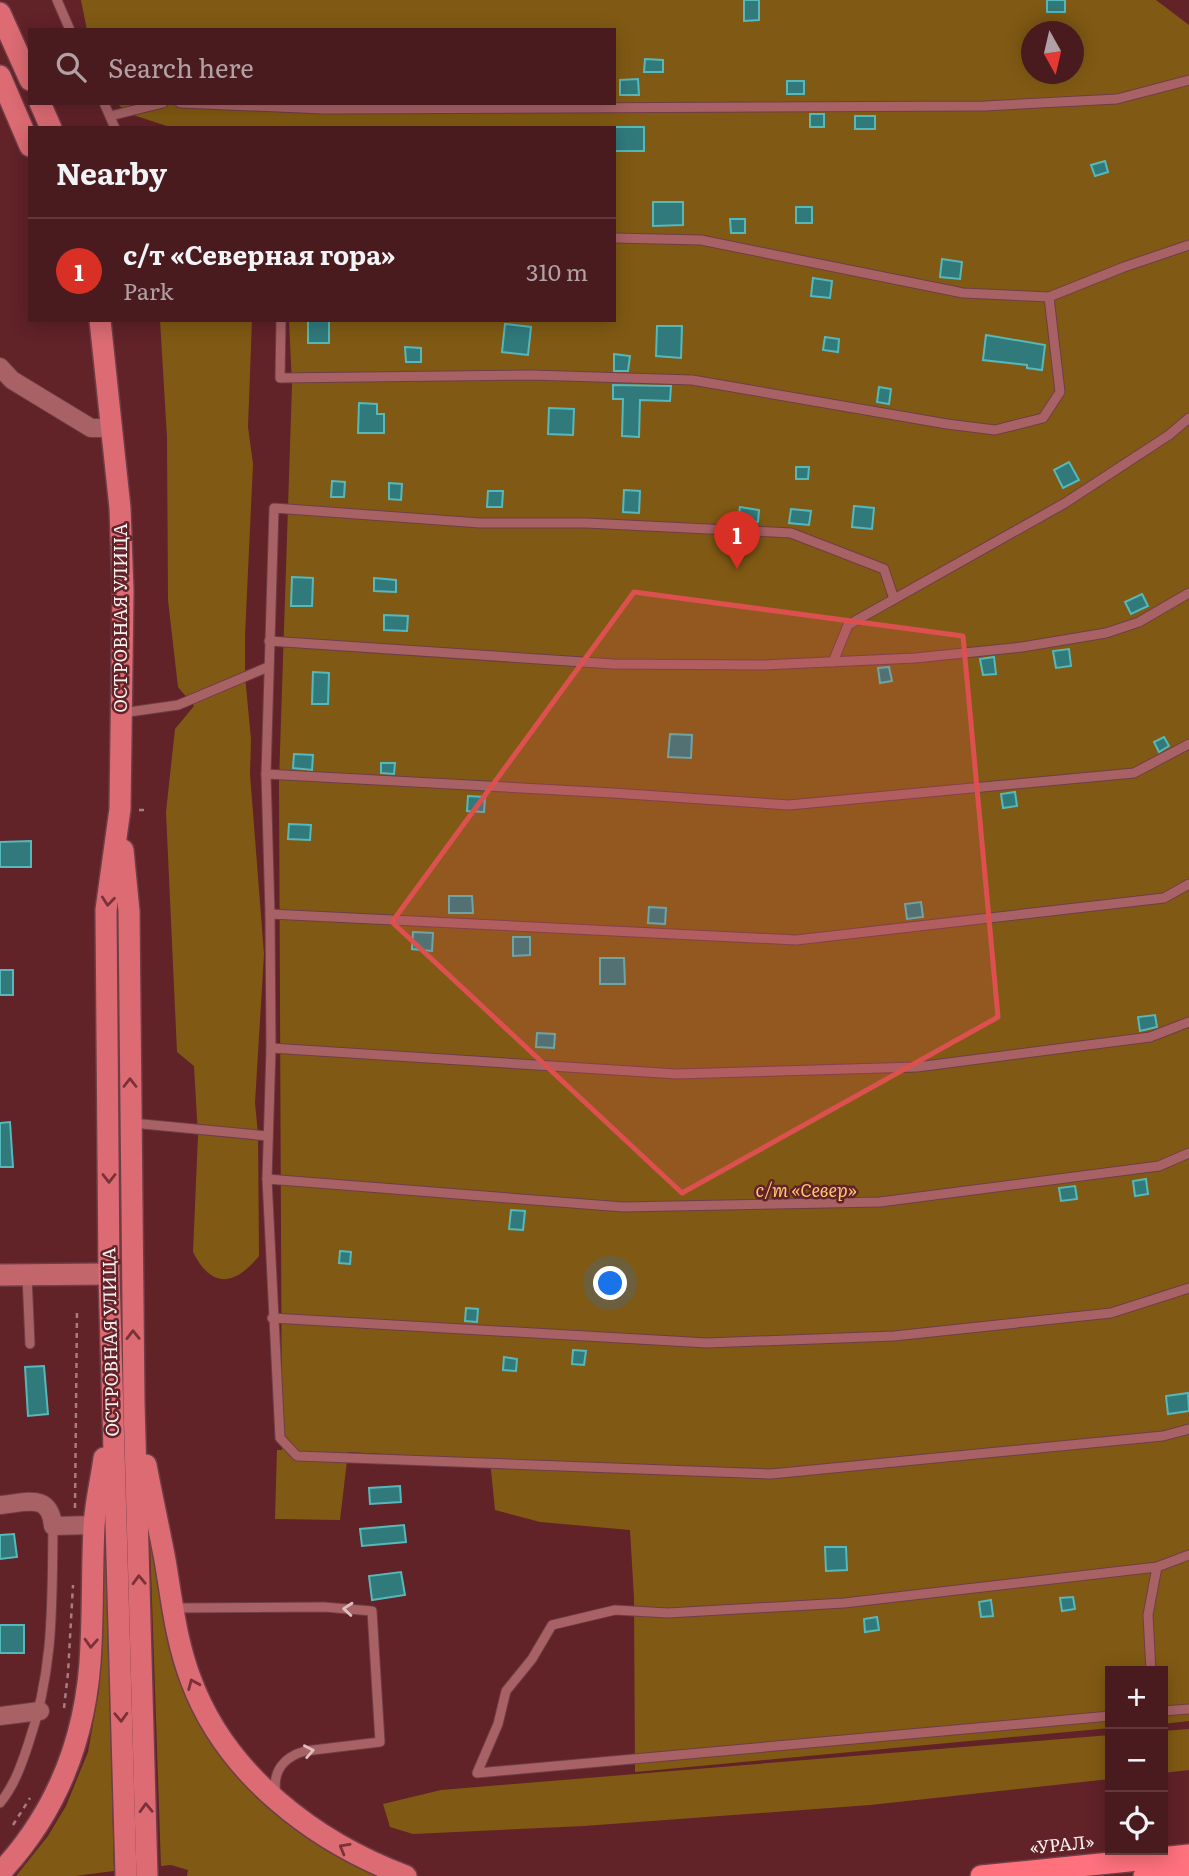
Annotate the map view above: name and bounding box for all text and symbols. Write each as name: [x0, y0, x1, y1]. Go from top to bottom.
north arrow: [1021, 21, 1084, 84]
search box: [28, 28, 616, 105]
text: Search here: [108, 47, 254, 86]
icon: search: [52, 48, 90, 86]
text: Nearby: [56, 150, 167, 194]
text: с/т «Северная гора»: [123, 234, 395, 273]
text: 1: [74, 254, 84, 288]
text: 310 m: [526, 254, 588, 288]
text: Park: [123, 273, 173, 307]
pin: 1: [714, 511, 760, 569]
street label: ОСТРОВНАЯ УЛИЦА: [106, 523, 133, 713]
one-way arrow: [101, 896, 116, 907]
one-way arrow: [122, 1077, 138, 1088]
one-way arrow: [101, 1173, 117, 1184]
park label: с/т «Север»: [755, 1176, 857, 1203]
street label: ОСТРОВНАЯ УЛИЦА: [94, 1247, 125, 1437]
your location: [593, 1266, 627, 1300]
one-way arrow: [125, 1329, 141, 1340]
one-way arrow: [131, 1575, 147, 1585]
one-way arrow: [342, 1602, 353, 1617]
one-way arrow: [84, 1637, 99, 1648]
map controls: [1105, 1666, 1168, 1855]
button: +: [1105, 1666, 1168, 1729]
one-way arrow: [187, 1678, 201, 1691]
one-way arrow: [114, 1712, 129, 1723]
button: −: [1105, 1729, 1168, 1792]
one-way arrow: [303, 1744, 315, 1759]
button: locate: [1105, 1792, 1168, 1855]
one-way arrow: [138, 1802, 153, 1813]
street label: «УРАЛ»: [1028, 1827, 1096, 1860]
one-way arrow: [338, 1843, 351, 1856]

